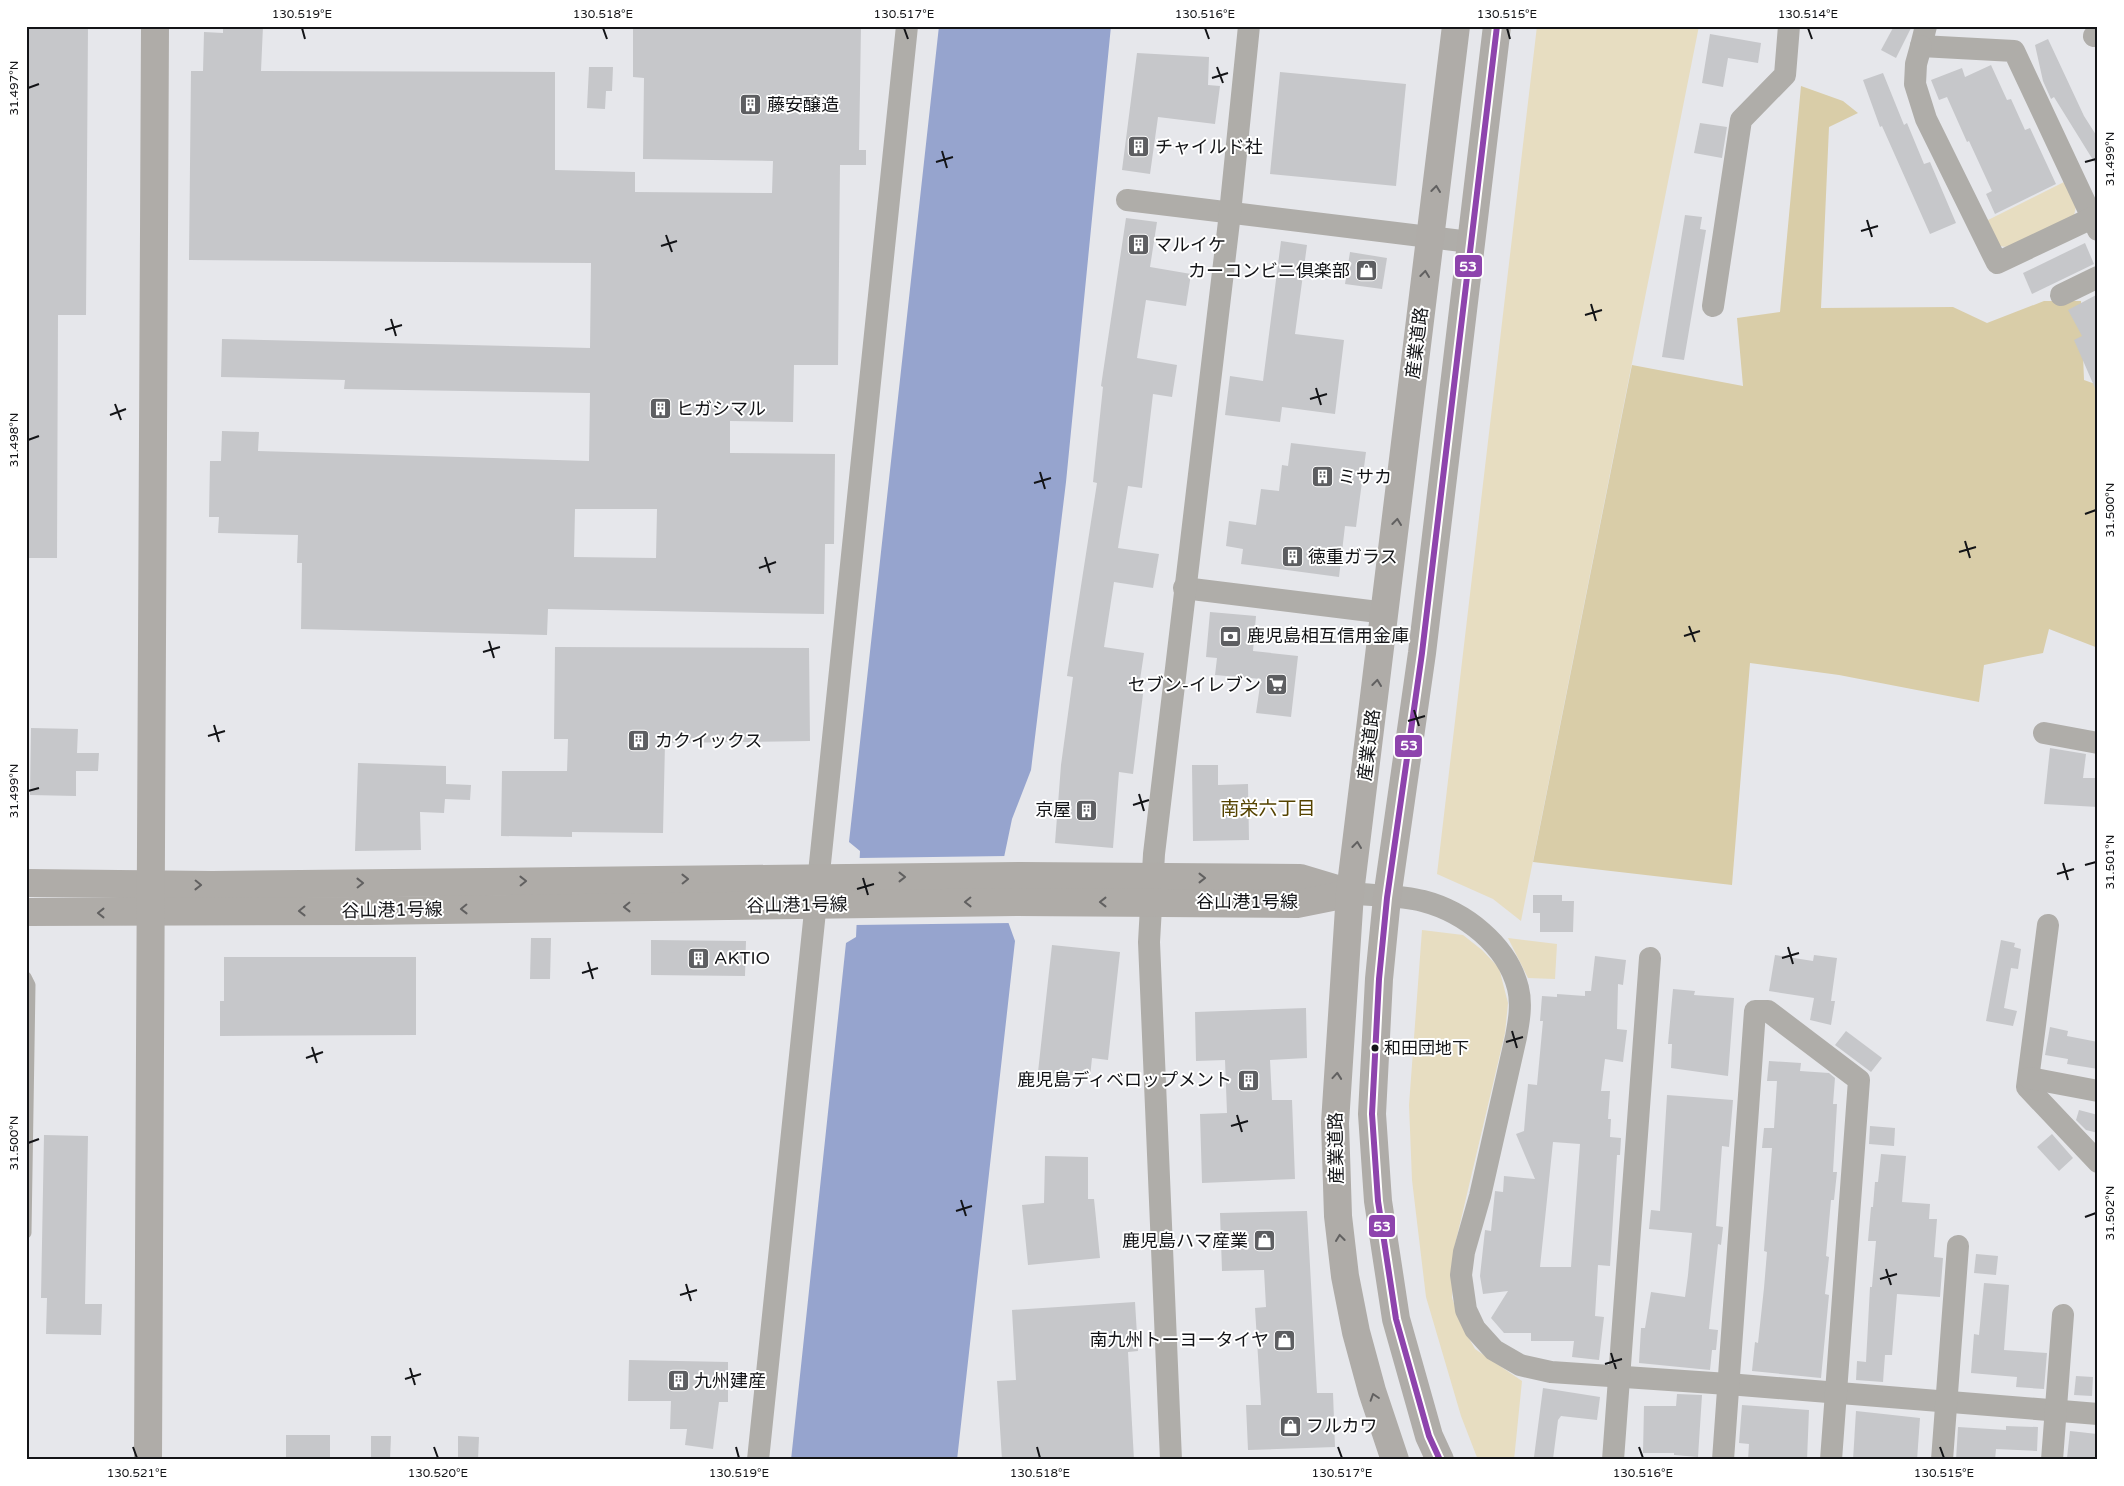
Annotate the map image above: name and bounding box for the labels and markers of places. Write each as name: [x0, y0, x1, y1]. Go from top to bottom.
building icon: 藤安醸造: [739, 93, 763, 117]
place label: 藤安醸造: [767, 94, 839, 116]
building icon: チャイルド社: [1127, 135, 1151, 159]
place label: チャイルド社: [1155, 136, 1263, 158]
building icon: マルイケ: [1126, 233, 1150, 257]
place label: マルイケ: [1154, 234, 1226, 256]
shop icon: カーコンビニ倶楽部: [1354, 259, 1378, 283]
place label: カーコンビニ倶楽部: [1188, 260, 1350, 282]
building icon: ヒガシマル: [648, 397, 672, 421]
place label: ヒガシマル: [676, 398, 766, 420]
building icon: ミサカ: [1310, 465, 1334, 489]
place label: ミサカ: [1338, 466, 1392, 488]
building icon: 徳重ガラス: [1280, 545, 1304, 569]
place label: 徳重ガラス: [1308, 546, 1398, 568]
bank icon: 鹿児島相互信用金庫: [1219, 624, 1243, 648]
place label: 鹿児島相互信用金庫: [1247, 625, 1409, 647]
supermarket icon: セブン-イレブン: [1265, 673, 1289, 697]
place label: セブン-イレブン: [1128, 674, 1261, 696]
building icon: カクイックス: [627, 729, 651, 753]
place label: カクイックス: [655, 730, 762, 752]
building icon: 京屋: [1075, 798, 1099, 822]
place label: 京屋: [1035, 799, 1071, 821]
building icon: AKTIO: [686, 946, 710, 970]
place label: AKTIO: [714, 947, 770, 969]
place label: 和田団地下: [1384, 1038, 1469, 1059]
marker: 和田団地下: [1370, 1043, 1380, 1053]
building icon: 鹿児島ディベロップメント: [1236, 1068, 1260, 1092]
place label: 鹿児島ディベロップメント: [1017, 1069, 1232, 1091]
shop icon: 鹿児島ハマ産業: [1252, 1229, 1276, 1253]
place label: 鹿児島ハマ産業: [1122, 1230, 1248, 1252]
shop icon: 南九州トーヨータイヤ: [1273, 1328, 1297, 1352]
place label: 南九州トーヨータイヤ: [1090, 1329, 1269, 1351]
building icon: 九州建産: [666, 1369, 690, 1393]
place label: 九州建産: [694, 1370, 766, 1392]
shop icon: フルカワ: [1278, 1414, 1302, 1438]
place label: フルカワ: [1306, 1415, 1377, 1437]

